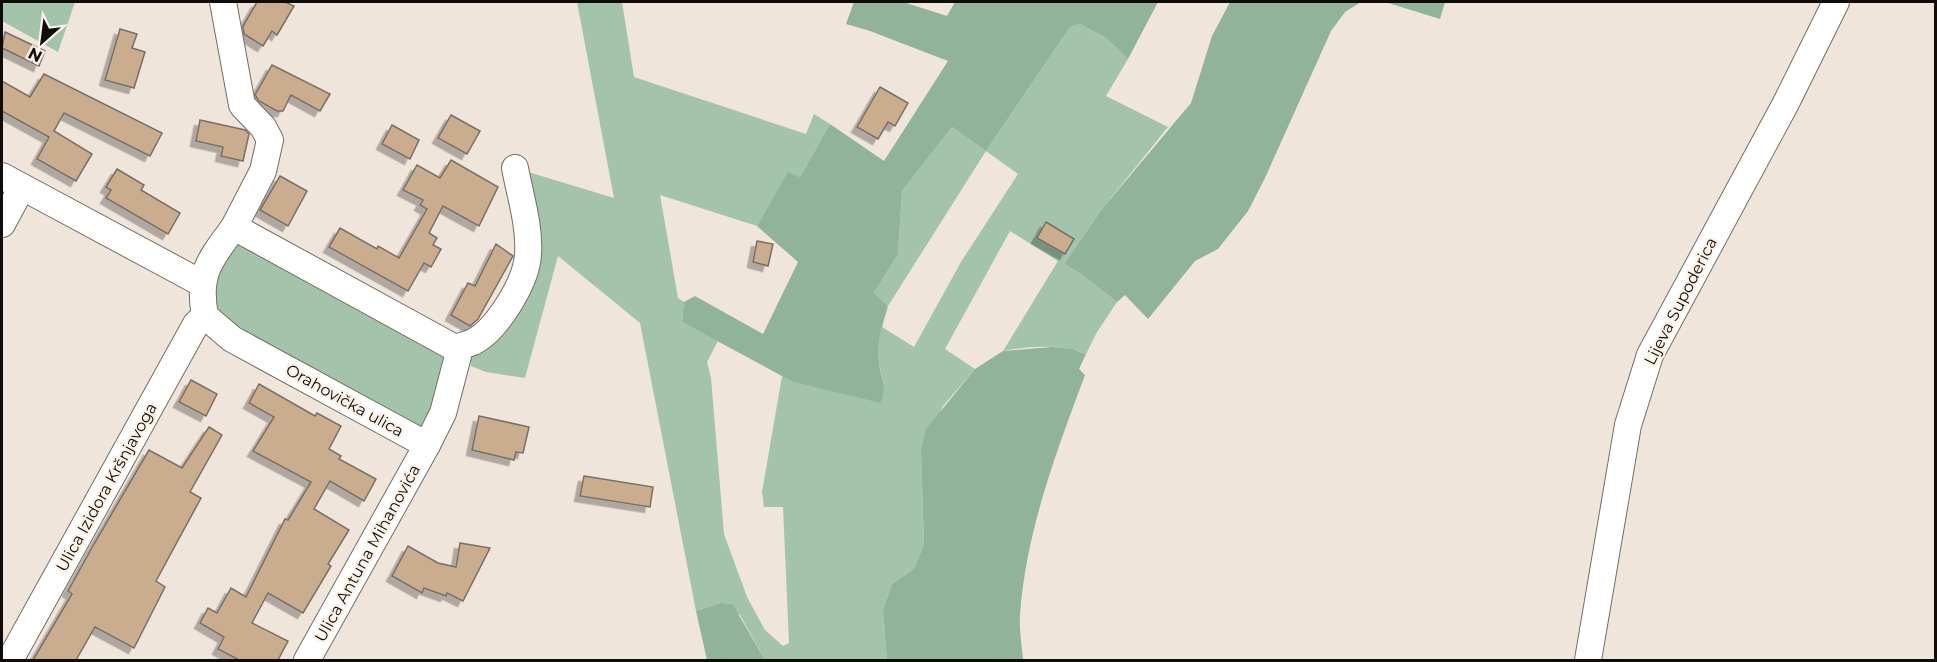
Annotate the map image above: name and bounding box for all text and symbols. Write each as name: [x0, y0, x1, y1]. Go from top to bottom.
north arrow: [12, 12, 72, 72]
text: N: [25, 43, 45, 66]
street label: Lijeva Supoderica: [1640, 234, 1721, 368]
street label: Orahovička ulica: [282, 360, 407, 441]
street label: Ulica Izidora Kršnjavoga: [52, 399, 161, 575]
street label: Ulica Antuna Mihanovića: [311, 461, 424, 645]

